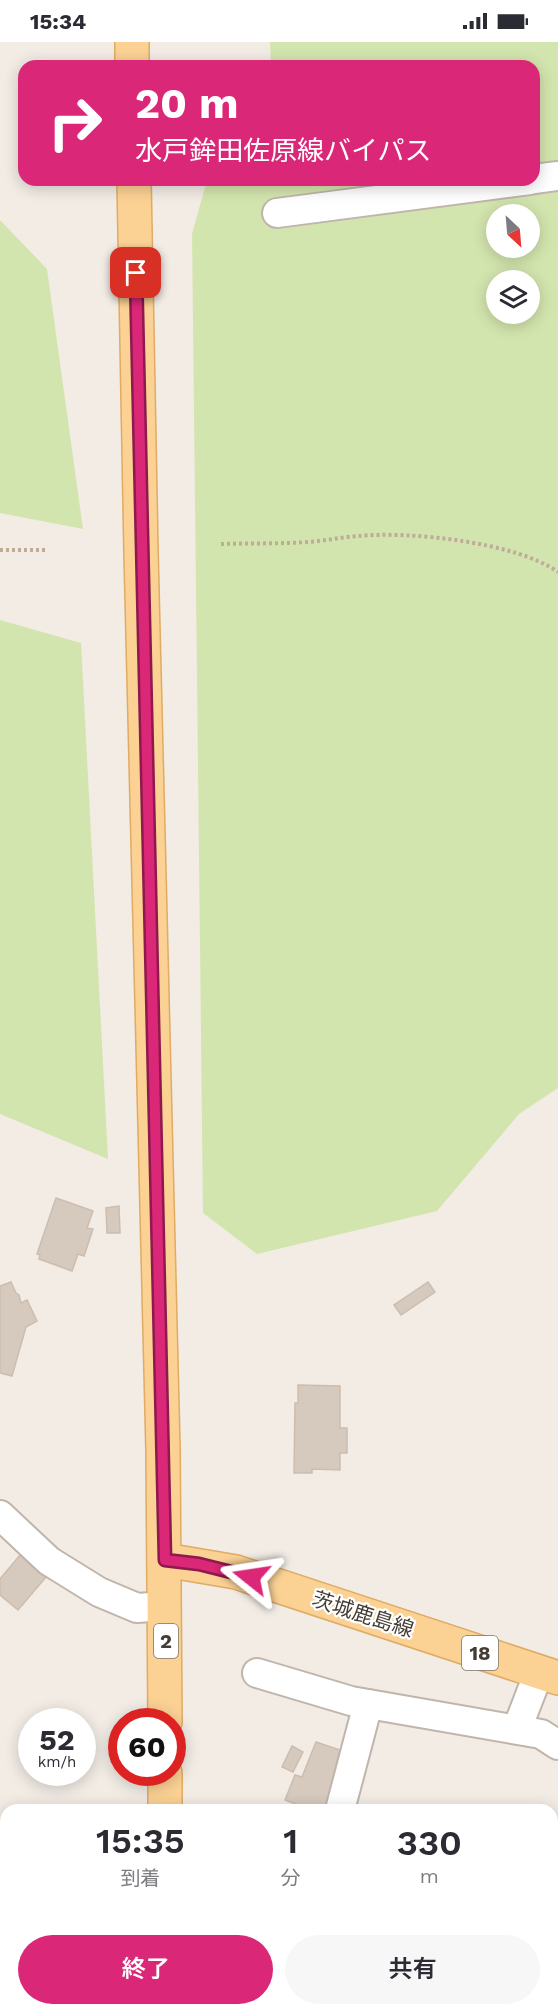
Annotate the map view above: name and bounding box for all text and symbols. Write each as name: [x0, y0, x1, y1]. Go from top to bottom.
text: 15:34: [30, 9, 86, 34]
text: 20 m: [135, 79, 239, 128]
icon: right: [36, 84, 114, 162]
text: 水戸鉾田佐原線バイパス: [135, 135, 431, 167]
north arrow: [486, 204, 540, 258]
map controls: [486, 204, 540, 324]
pin: [110, 247, 161, 298]
icon: arrive: [119, 256, 152, 289]
button: layers: [486, 270, 540, 324]
position arrow: [219, 1545, 283, 1609]
street label: 茨城鹿島線: [309, 1586, 417, 1642]
road number: 2: [154, 1624, 178, 1658]
road number: 18: [462, 1636, 498, 1670]
speed limit sign: 60: [108, 1708, 186, 1786]
text: 52: [39, 1722, 75, 1757]
text: km/h: [38, 1753, 76, 1771]
text: 15:35: [96, 1820, 185, 1862]
text: 1: [283, 1820, 298, 1862]
text: 330: [397, 1822, 462, 1864]
text: m: [420, 1864, 439, 1888]
text: 到着: [120, 1866, 160, 1890]
text: 分: [281, 1866, 301, 1890]
button: 終了: [18, 1935, 273, 2004]
button: 共有: [285, 1935, 540, 2004]

